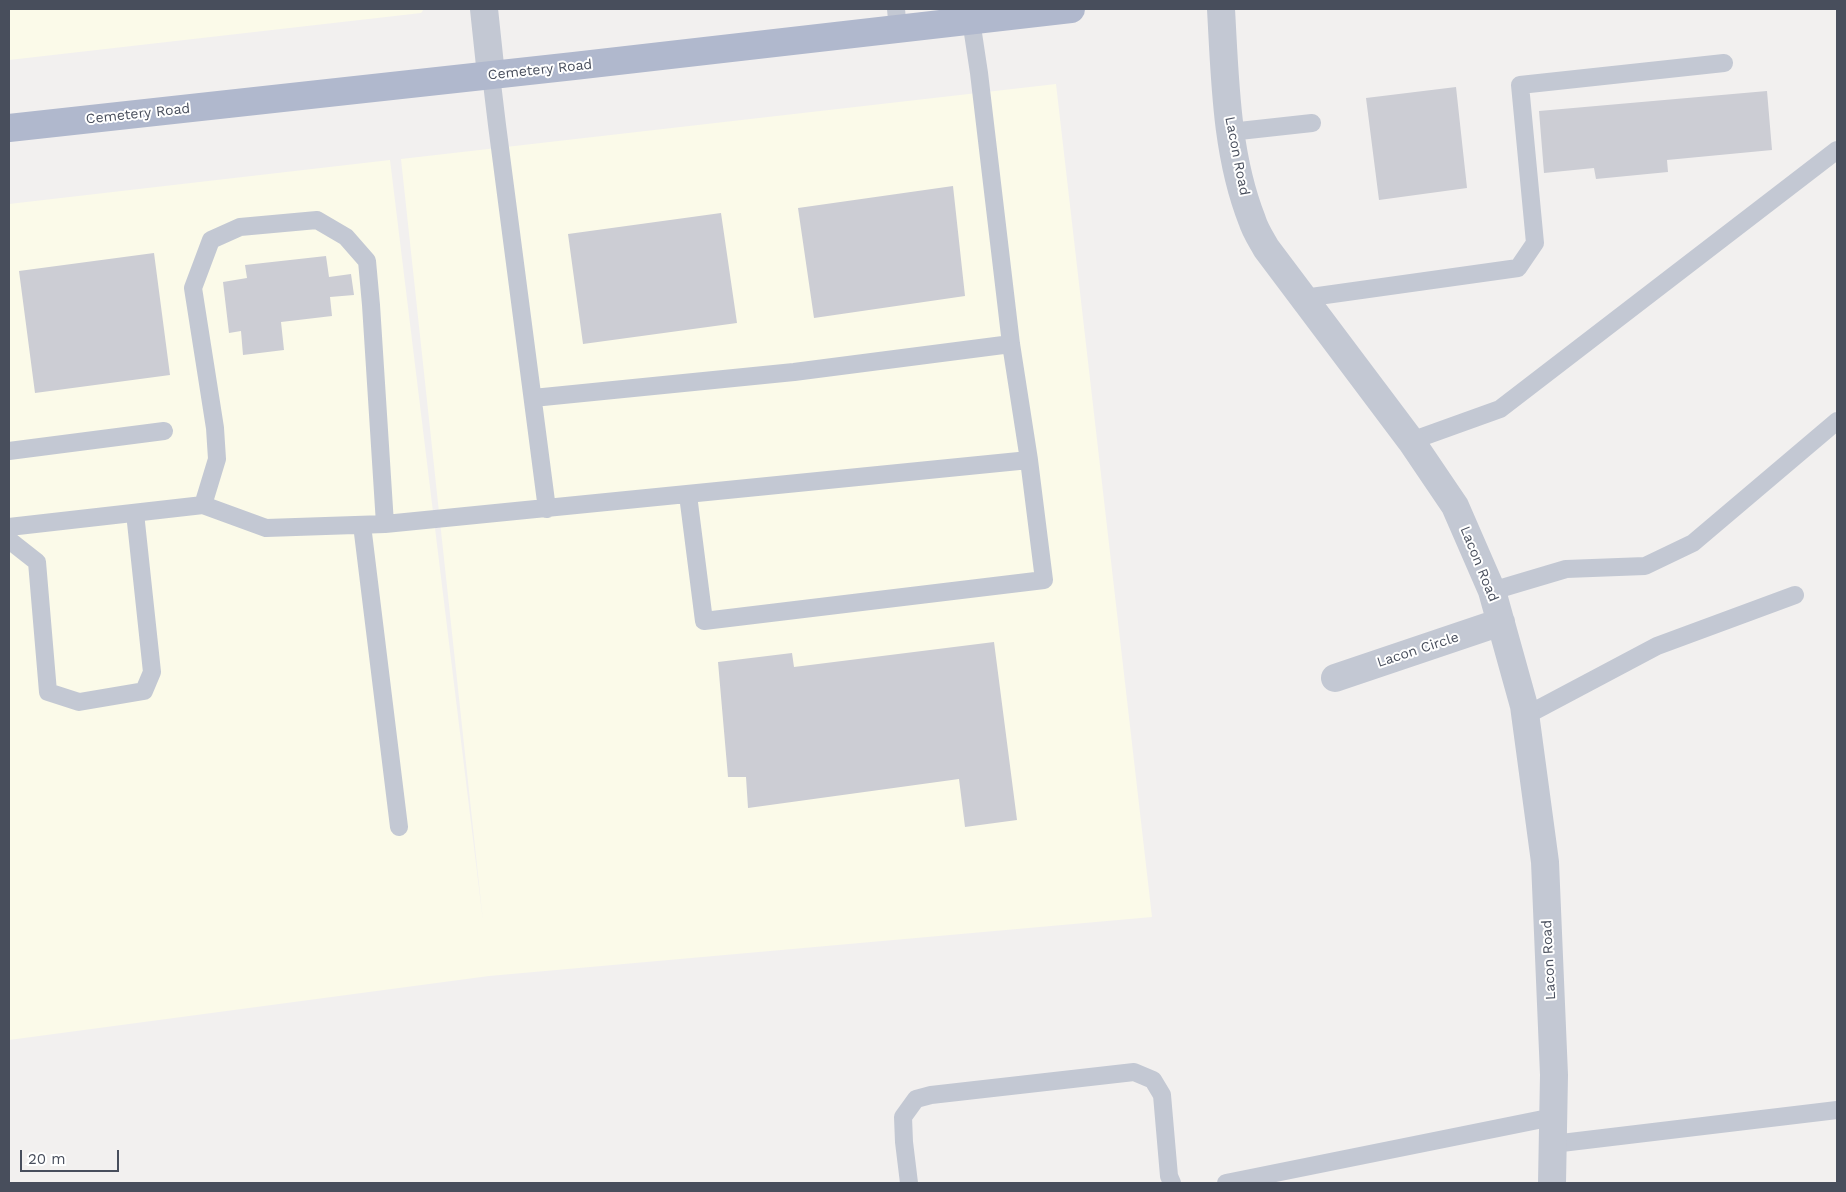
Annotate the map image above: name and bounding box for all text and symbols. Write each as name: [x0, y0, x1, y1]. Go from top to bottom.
street label: Cemetery Road: [487, 56, 593, 84]
street label: Cemetery Road: [85, 100, 191, 128]
street label: Lacon Road: [1221, 115, 1253, 197]
street label: Lacon Road: [1456, 524, 1502, 604]
street label: Lacon Circle: [1375, 629, 1461, 671]
street label: Lacon Road: [1539, 920, 1559, 1000]
scale bar: [22, 1140, 121, 1172]
text: 20 m: [28, 1150, 66, 1168]

